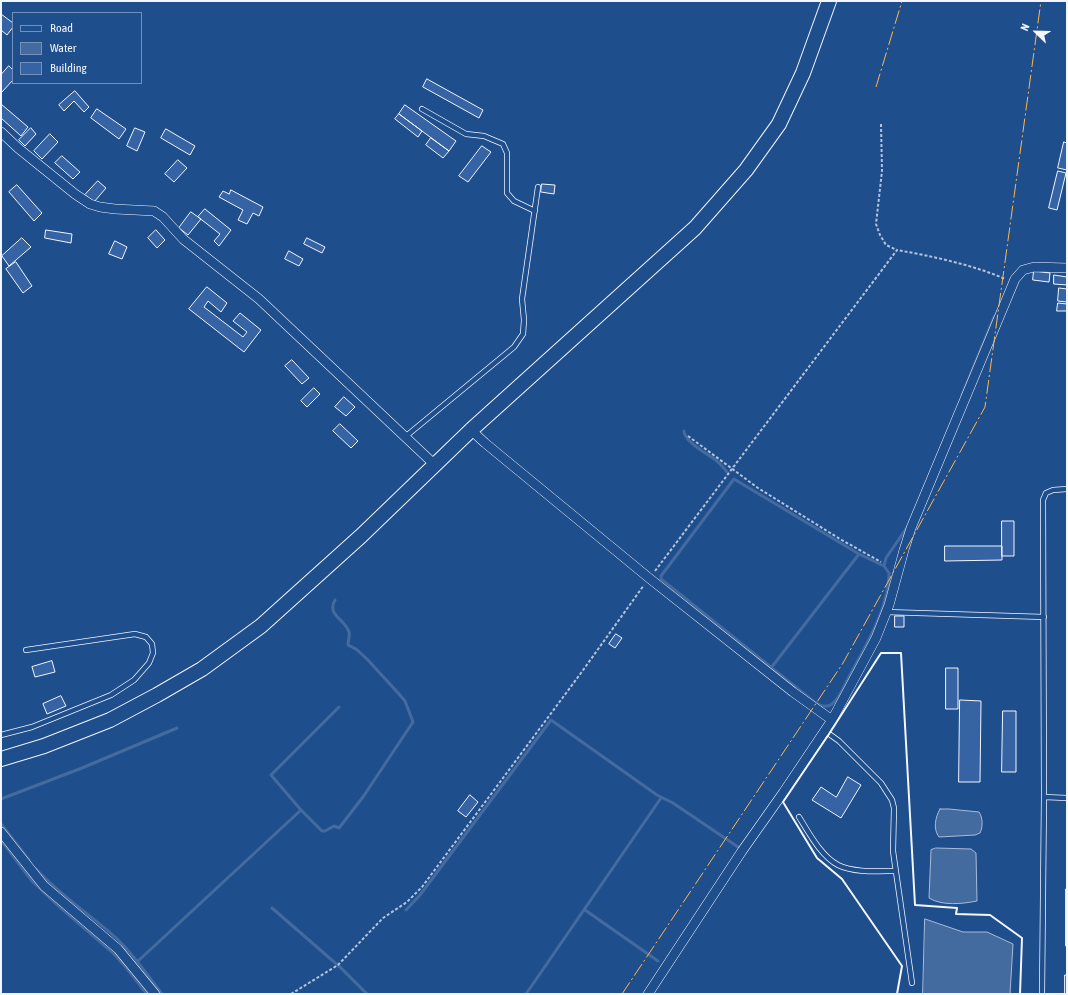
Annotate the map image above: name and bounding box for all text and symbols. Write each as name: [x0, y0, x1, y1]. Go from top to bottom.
legend: [12, 12, 142, 84]
north arrow: [1016, 12, 1056, 52]
text: Road: [50, 21, 73, 35]
text: N: [1018, 22, 1032, 33]
text: Water: [50, 41, 76, 55]
text: Building: [50, 61, 87, 75]

